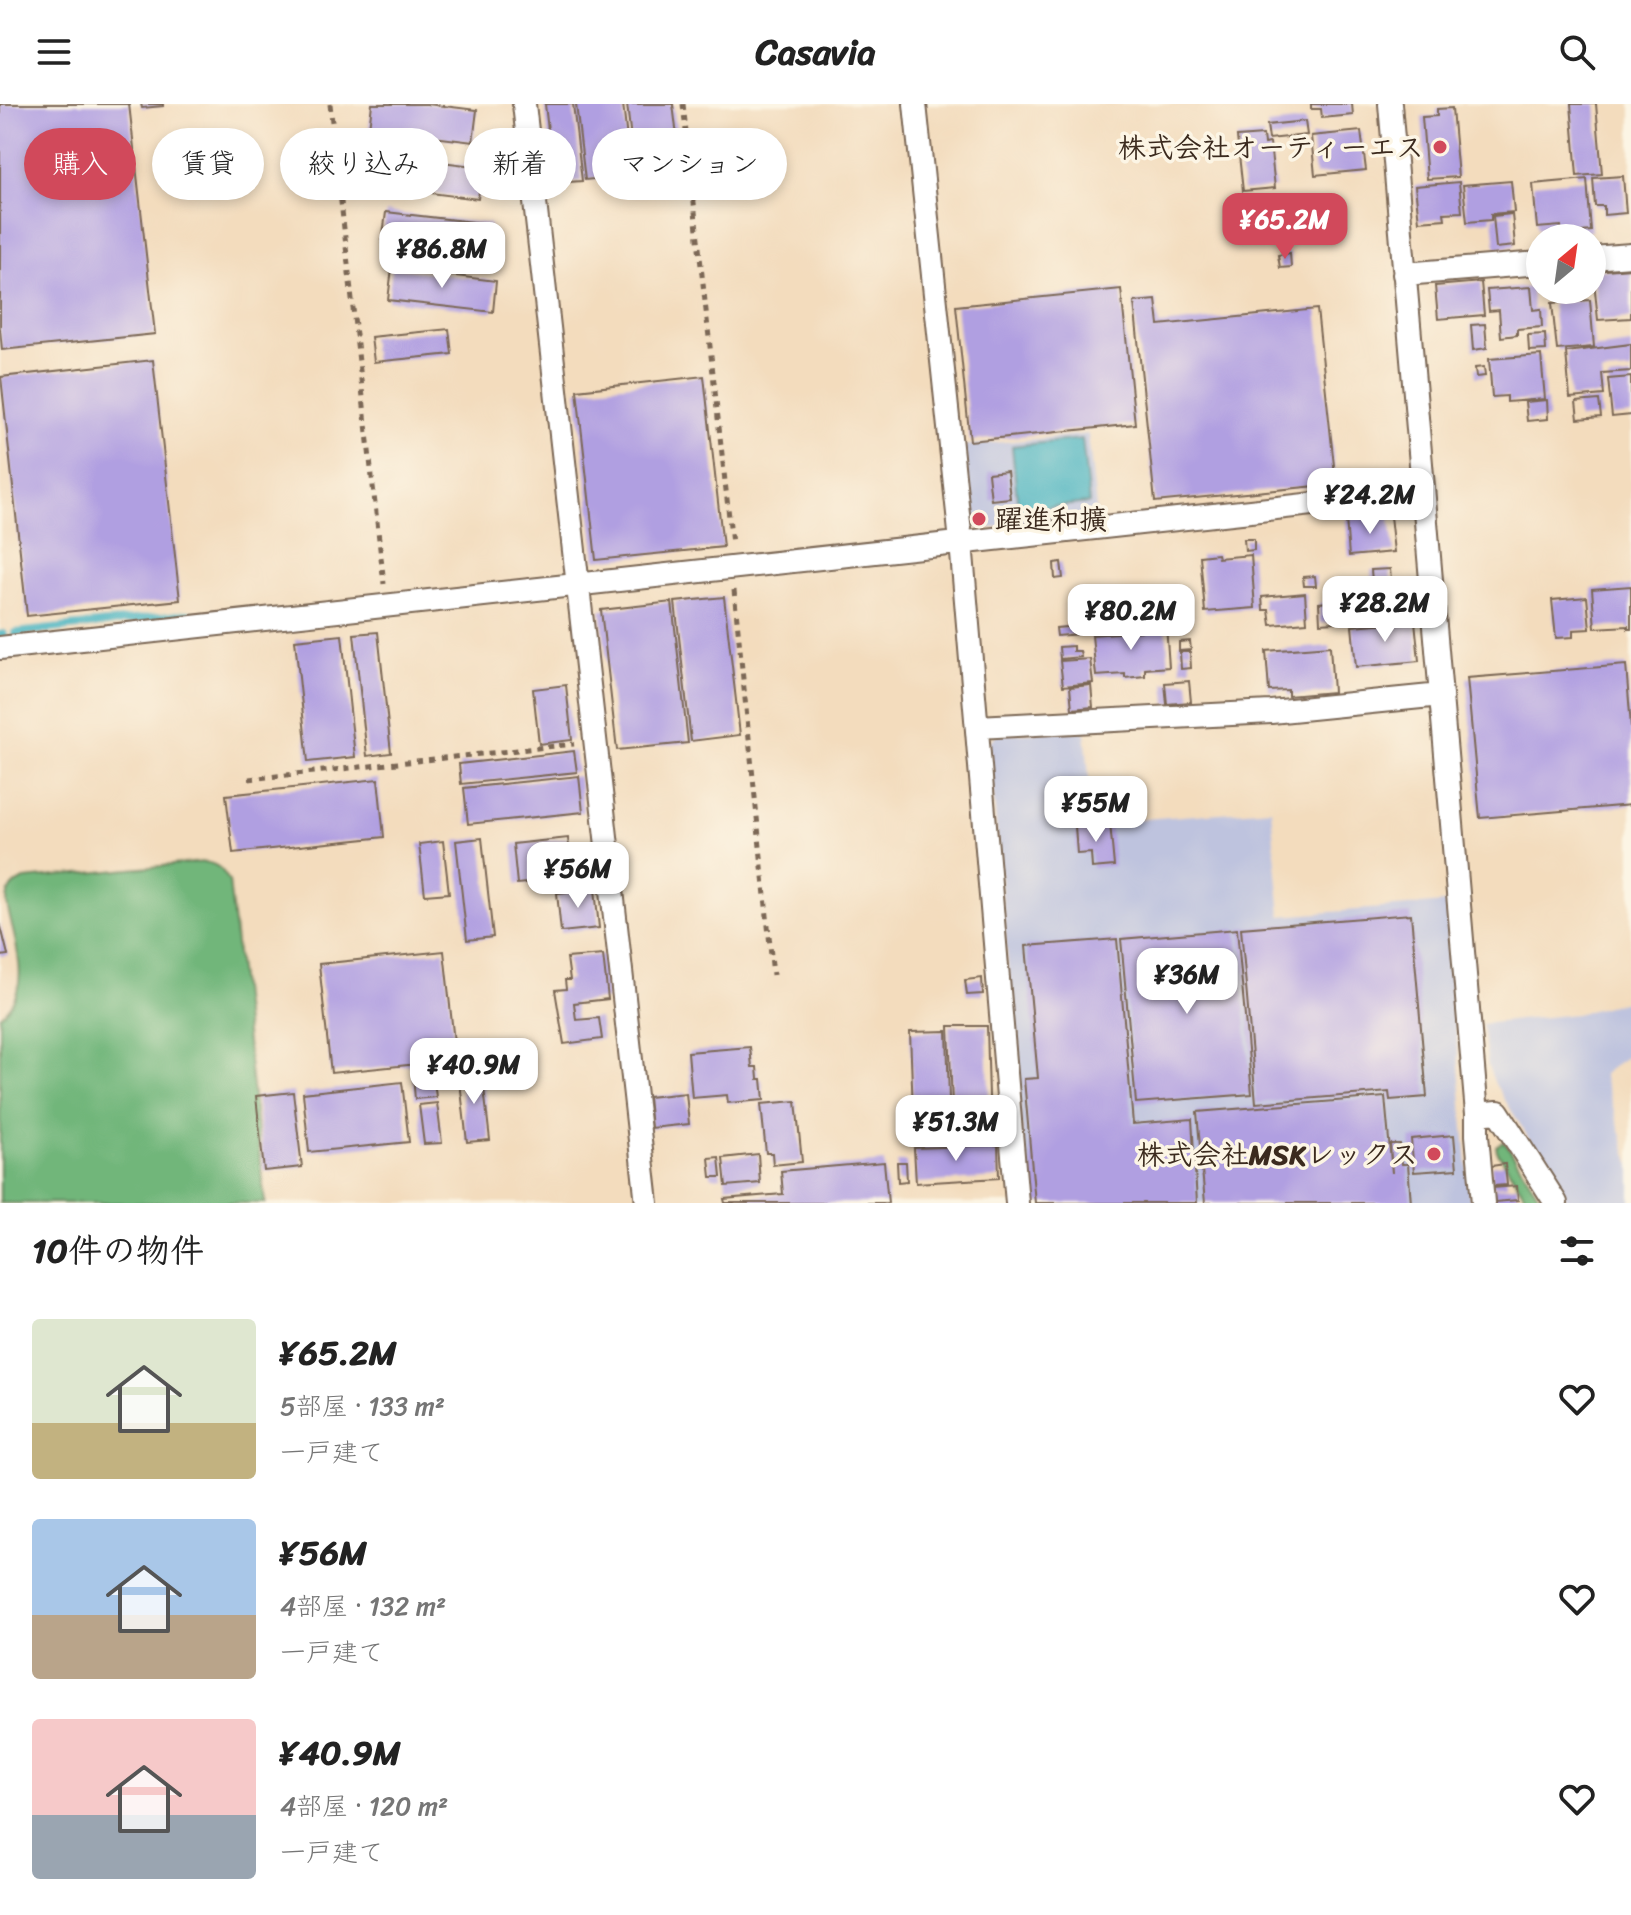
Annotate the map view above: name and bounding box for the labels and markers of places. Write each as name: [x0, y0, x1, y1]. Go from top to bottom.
place label: 株式会社オーティーエス: [1118, 123, 1424, 172]
marker: 株式会社オーティーエス: [1431, 138, 1449, 156]
pin: ¥65.2M: [1220, 193, 1350, 261]
pin: ¥86.8M: [377, 222, 507, 290]
pin: ¥24.2M: [1305, 468, 1435, 536]
place label: 躍進和擴: [995, 495, 1107, 544]
marker: 躍進和擴: [970, 510, 988, 528]
pin: ¥28.2M: [1320, 576, 1450, 644]
pin: ¥80.2M: [1066, 584, 1196, 652]
pin: ¥55M: [1049, 776, 1143, 844]
pin: ¥56M: [531, 842, 625, 910]
pin: ¥36M: [1140, 948, 1234, 1016]
pin: ¥40.9M: [409, 1038, 539, 1106]
pin: ¥51.3M: [891, 1095, 1021, 1163]
place label: 株式会社MSKレックス: [1137, 1130, 1418, 1179]
marker: 株式会社MSKレックス: [1425, 1145, 1443, 1163]

